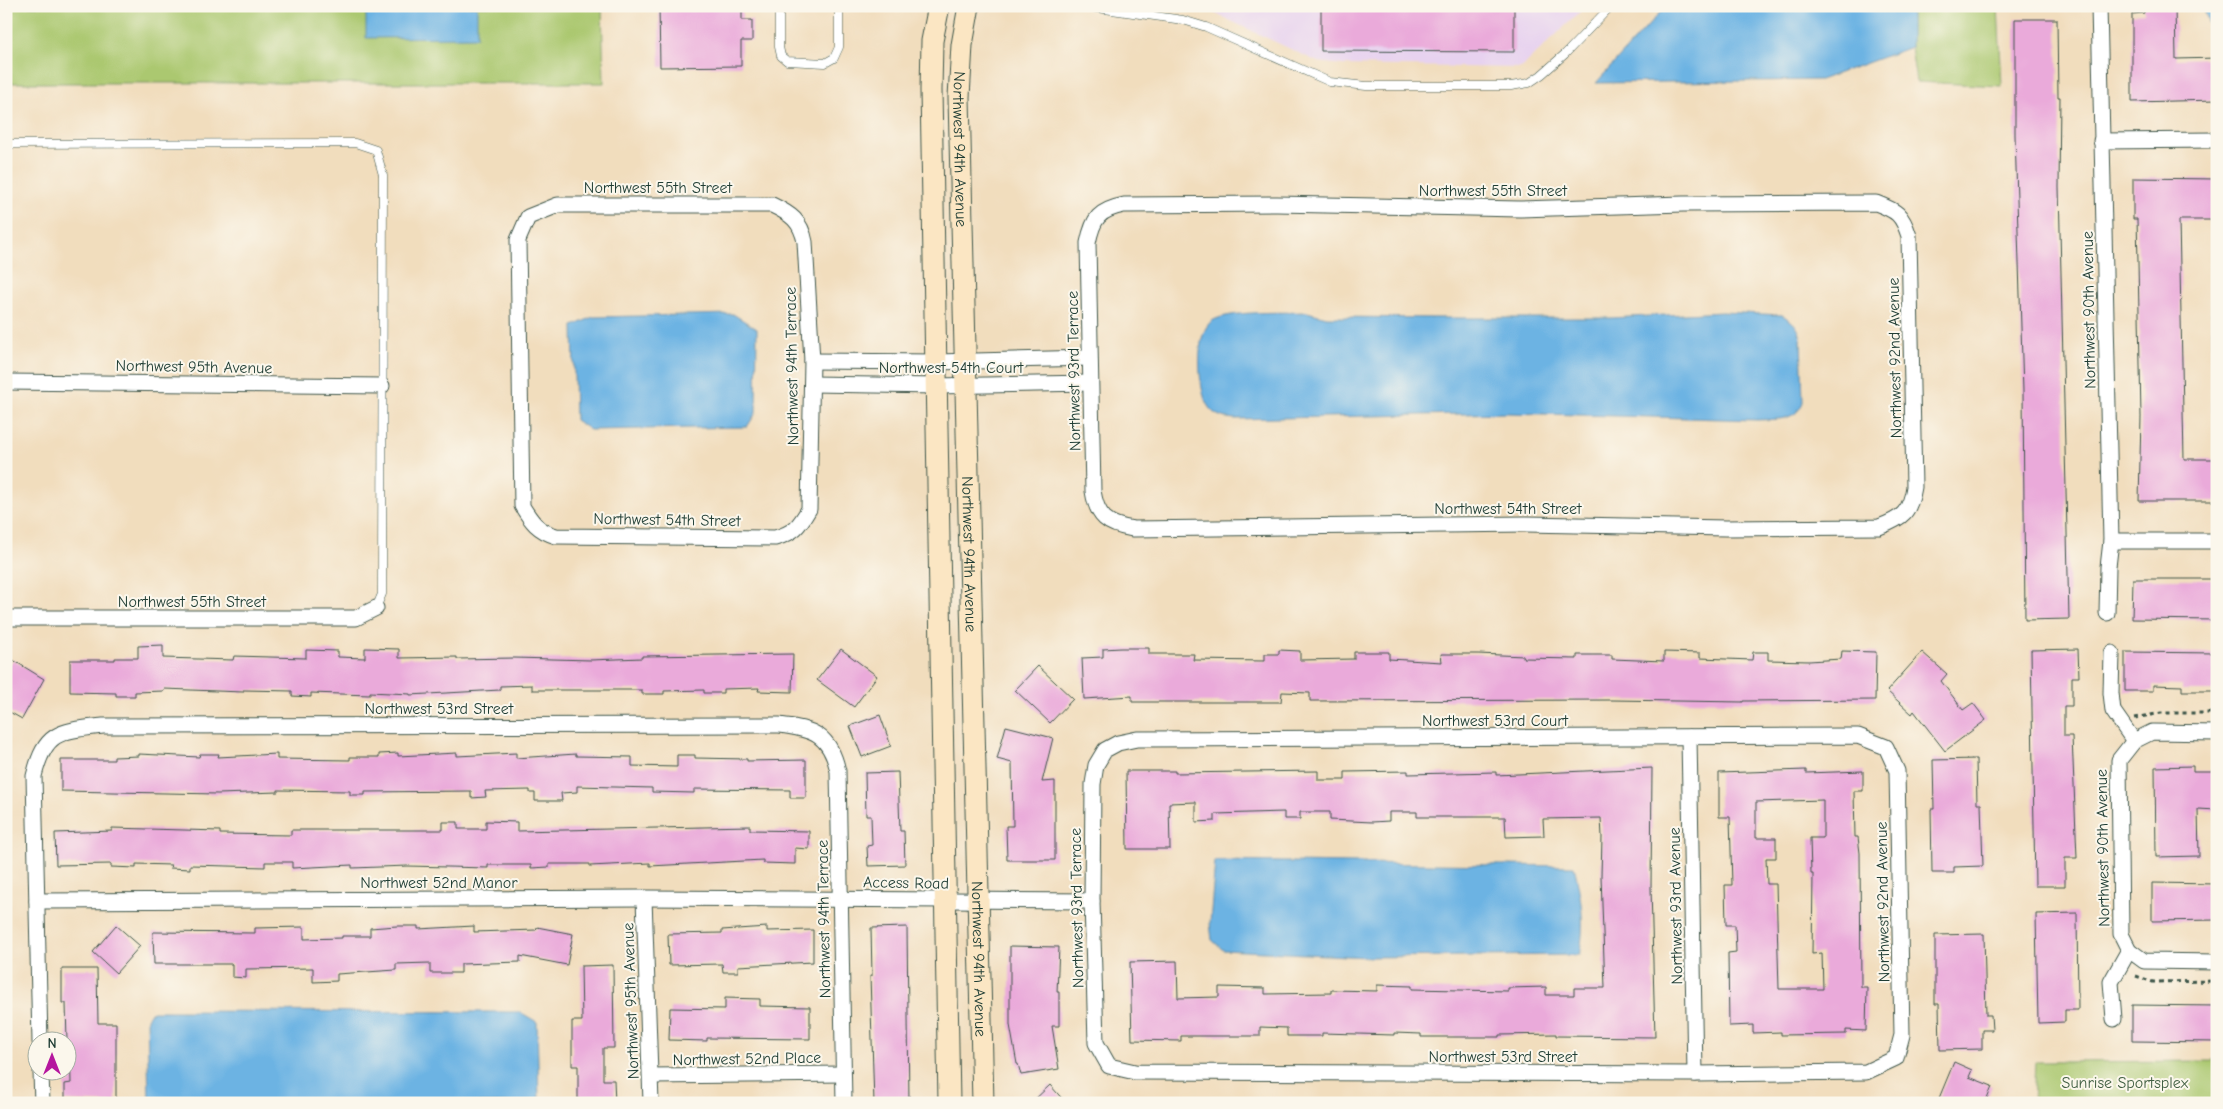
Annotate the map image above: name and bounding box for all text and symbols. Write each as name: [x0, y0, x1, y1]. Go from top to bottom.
street label: Northwest 94th Avenue: [949, 71, 970, 227]
street label: Northwest 55th Street: [584, 179, 733, 197]
street label: Northwest 55th Street: [1419, 182, 1568, 200]
street label: Northwest 90th Avenue: [2079, 231, 2099, 389]
street label: Northwest 92nd Avenue: [1885, 278, 1905, 438]
street label: Northwest 94th Terrace: [782, 287, 802, 445]
street label: Northwest 93rd Terrace: [1064, 291, 1084, 451]
street label: Northwest 95th Avenue: [115, 357, 273, 377]
street label: Northwest 54th Court: [879, 359, 1024, 377]
street label: Northwest 94th Avenue: [958, 476, 980, 632]
street label: Northwest 54th Street: [1434, 500, 1582, 518]
street label: Northwest 54th Street: [593, 510, 741, 530]
street label: Northwest 55th Street: [118, 593, 267, 611]
street label: Northwest 53rd Street: [365, 700, 514, 718]
street label: Northwest 53rd Court: [1422, 712, 1569, 730]
street label: Northwest 90th Avenue: [2093, 769, 2113, 927]
street label: Northwest 92nd Avenue: [1873, 822, 1893, 982]
street label: Northwest 93rd Avenue: [1666, 827, 1686, 985]
street label: Northwest 93rd Terrace: [1067, 828, 1087, 988]
street label: Northwest 94th Terrace: [814, 840, 834, 998]
street label: Access Road: [863, 873, 949, 893]
street label: Northwest 52nd Manor: [360, 874, 518, 892]
street label: Northwest 94th Avenue: [968, 881, 989, 1037]
street label: Northwest 95th Avenue: [619, 922, 643, 1080]
north arrow: [28, 1032, 78, 1082]
text: N: [47, 1035, 57, 1052]
street label: Northwest 53rd Street: [1429, 1048, 1578, 1066]
street label: Northwest 52nd Place: [673, 1049, 821, 1069]
park label: Sunrise Sportsplex: [2062, 1074, 2189, 1092]

